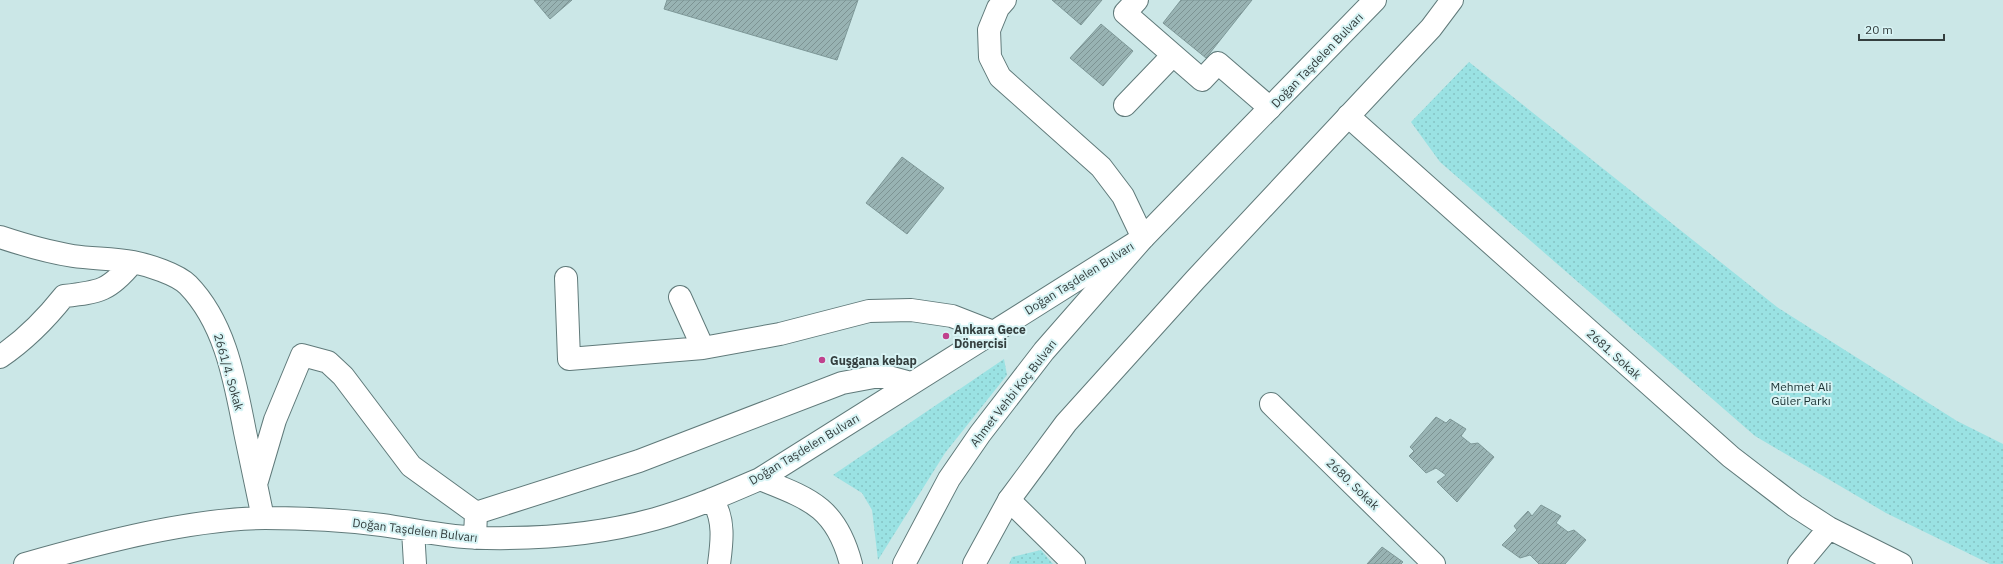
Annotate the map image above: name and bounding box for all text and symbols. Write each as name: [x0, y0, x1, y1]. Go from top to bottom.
street label: Doğan Taşdelen Bulvarı: [1268, 10, 1366, 110]
scale bar: [1859, 16, 1944, 42]
text: 20 m: [1865, 22, 1893, 37]
street label: Doğan Taşdelen Bulvarı: [1022, 238, 1136, 318]
place label: Ankara Gece Dönercisi: [954, 322, 1026, 351]
street label: 2681. Sokak: [1584, 326, 1645, 383]
marker: Ankara Gece Dönercisi: [941, 331, 951, 341]
street label: 2661/4. Sokak: [211, 332, 247, 413]
street label: Ahmet Vehbi Koç Bulvarı: [966, 336, 1060, 450]
place label: Guşgana kebap: [830, 353, 917, 368]
marker: Guşgana kebap: [817, 355, 827, 365]
park label: Mehmet Ali Güler Parkı: [1770, 379, 1832, 408]
street label: Doğan Taşdelen Bulvarı: [746, 410, 862, 488]
street label: 2680. Sokak: [1323, 455, 1383, 513]
street label: Doğan Taşdelen Bulvarı: [352, 515, 478, 545]

